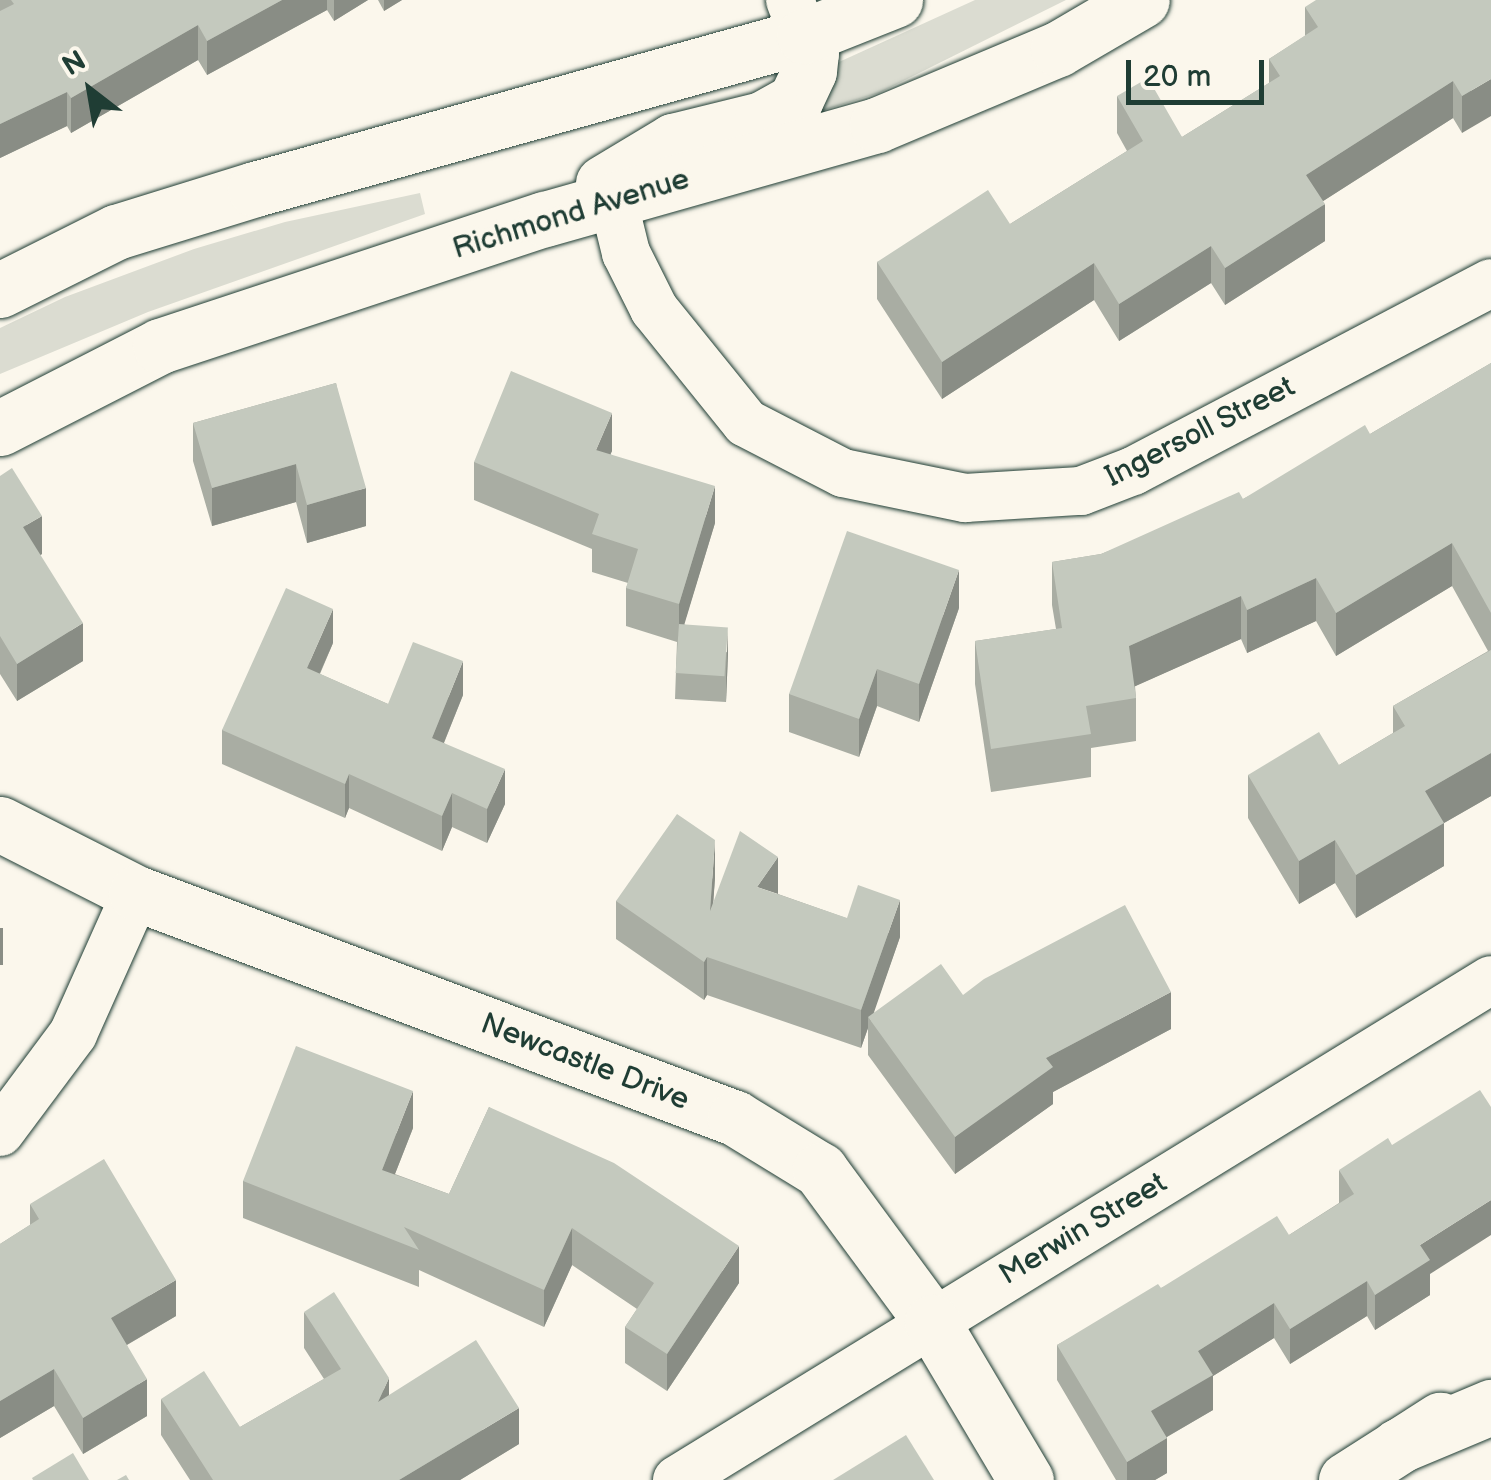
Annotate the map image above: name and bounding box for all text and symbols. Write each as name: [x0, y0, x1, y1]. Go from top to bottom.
north arrow: [40, 40, 140, 140]
scale bar: [1131, 40, 1268, 102]
text: N: [57, 44, 92, 83]
text: 20 m: [1143, 59, 1211, 95]
street label: Richmond Avenue: [448, 161, 694, 267]
street label: Ingersoll Street: [1099, 369, 1301, 495]
street label: Newcastle Drive: [476, 1006, 694, 1118]
street label: Merwin Street: [993, 1165, 1173, 1293]

